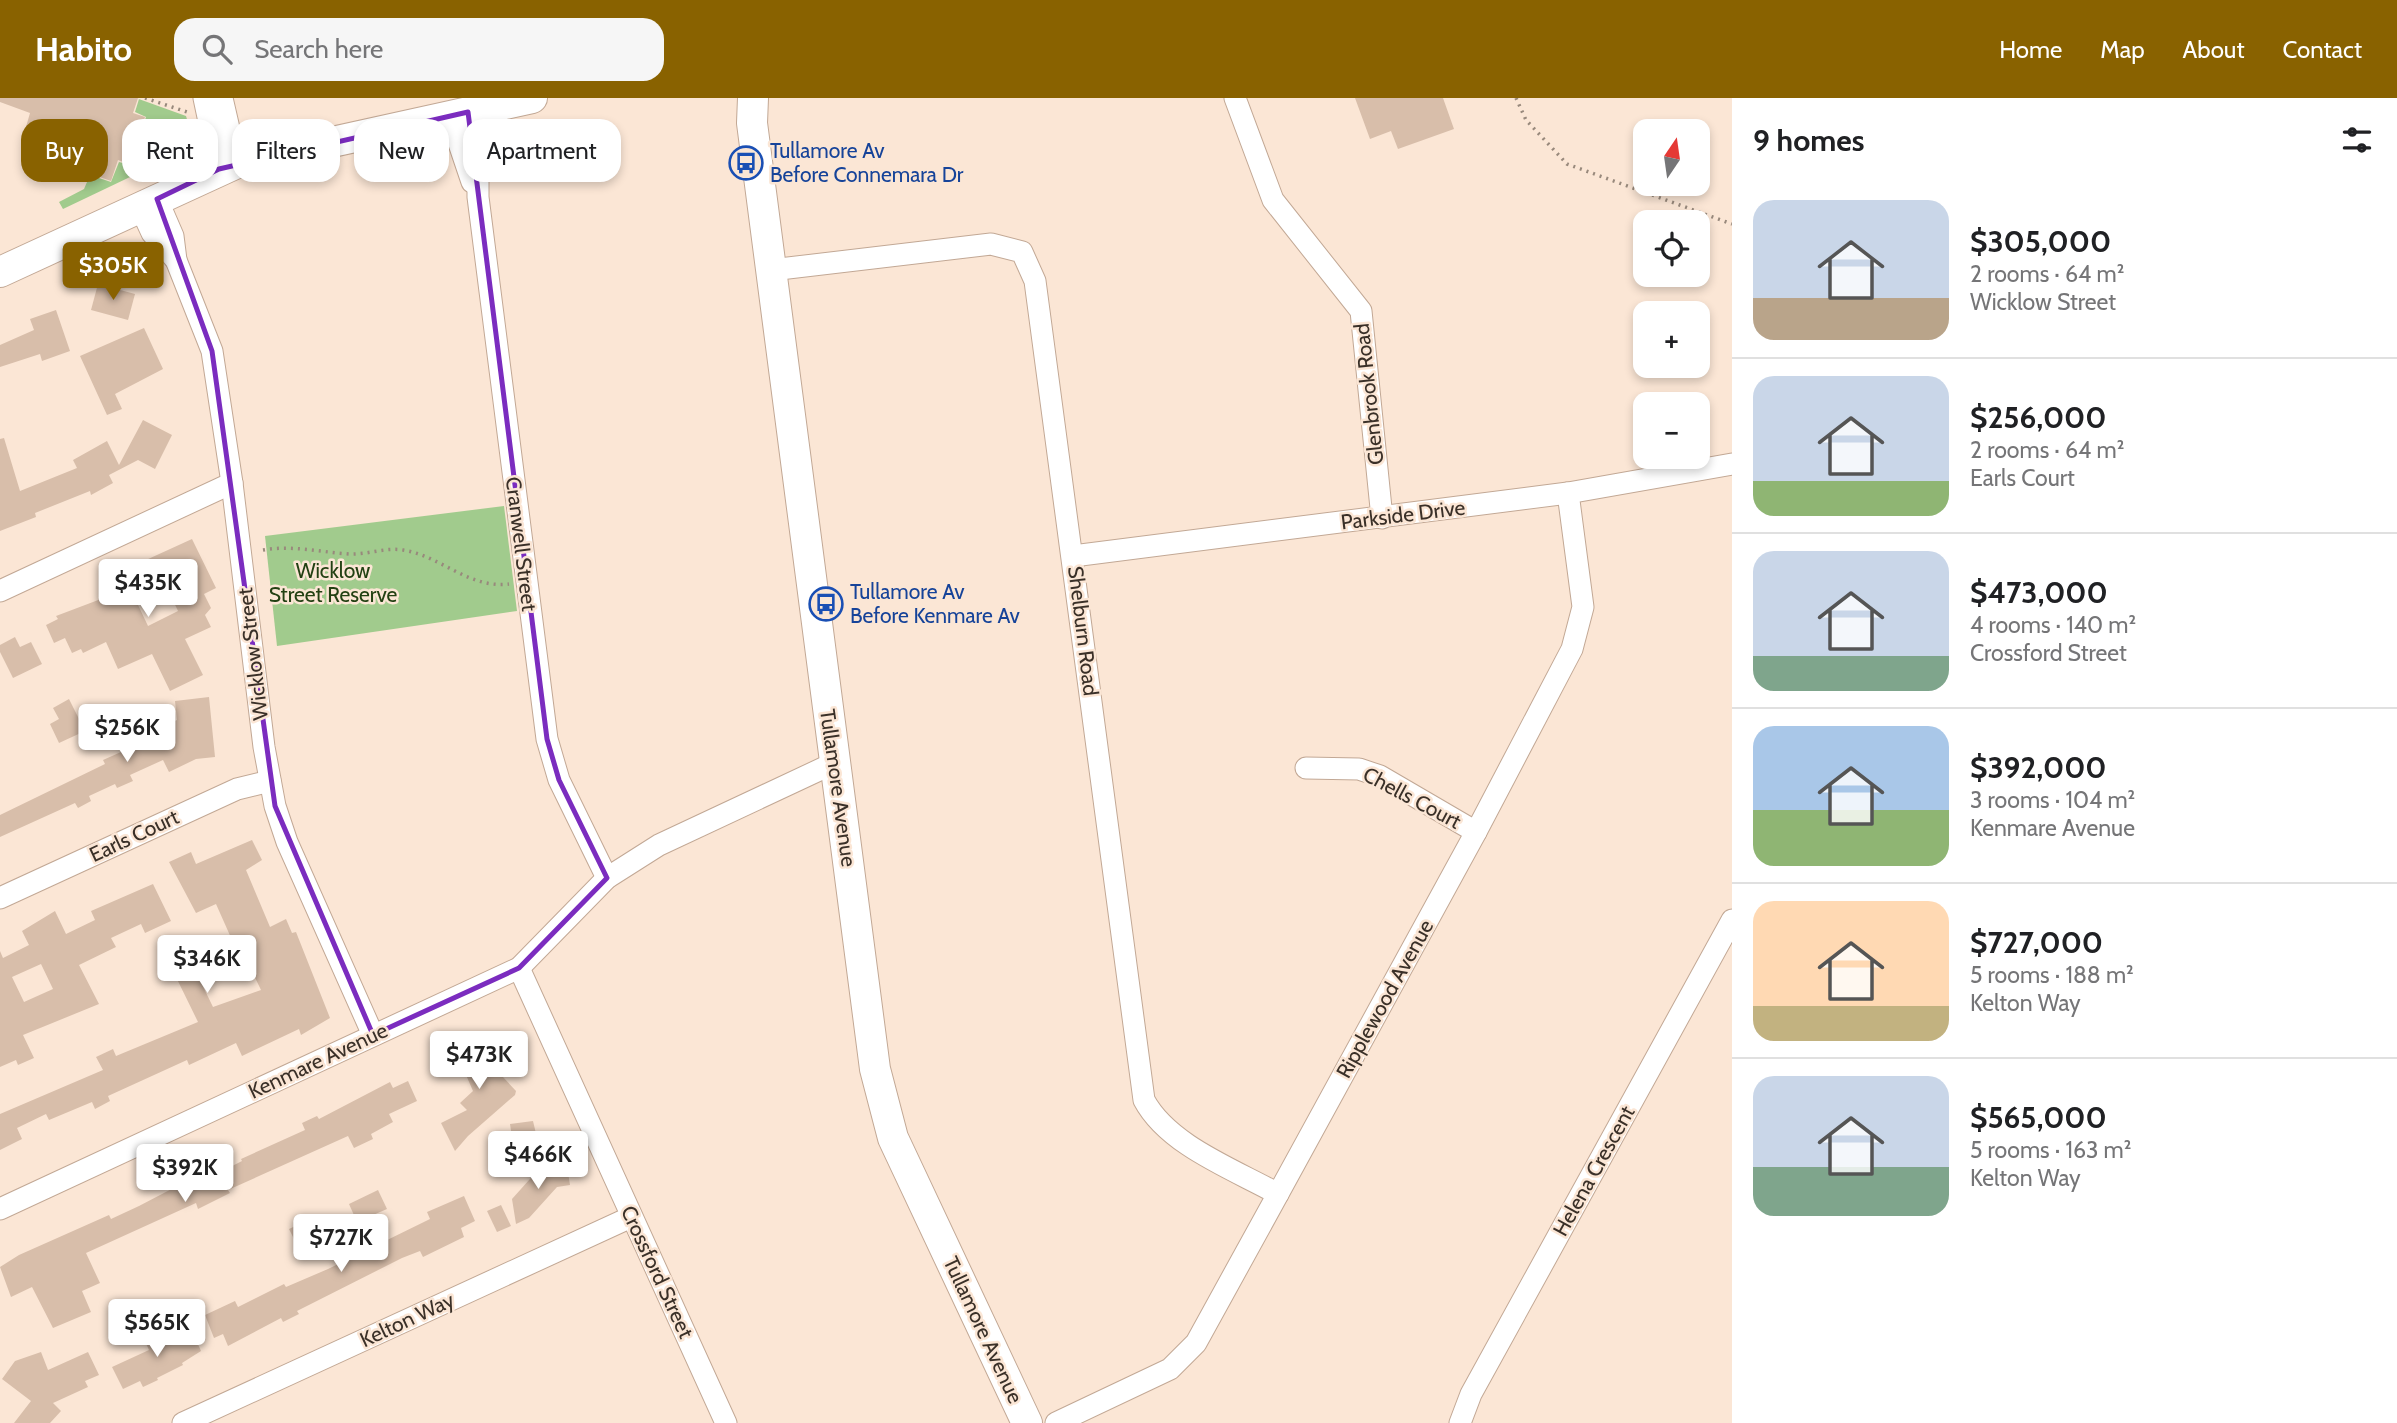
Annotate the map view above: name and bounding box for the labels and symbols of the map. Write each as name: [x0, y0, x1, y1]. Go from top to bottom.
north arrow: [1633, 119, 1710, 196]
place label: Tullamore Av Before Connemara Dr: [770, 138, 964, 187]
bus stop icon: Tullamore Av Before Connemara Dr: [727, 144, 765, 182]
pin: $305K: [64, 242, 162, 302]
street label: Glenbrook Road: [1349, 322, 1388, 466]
street label: Cranwell Street: [501, 475, 542, 613]
street label: Parkside Drive: [1339, 494, 1467, 535]
park label: Wicklow Street Reserve: [269, 558, 398, 607]
pin: $435K: [99, 560, 197, 619]
street label: Shelburn Road: [1063, 565, 1104, 697]
place label: Tullamore Av Before Kenmare Av: [850, 579, 1021, 628]
bus stop icon: Tullamore Av Before Kenmare Av: [807, 585, 845, 623]
street label: Wicklow Street: [232, 586, 273, 722]
pin: $256K: [78, 704, 176, 764]
street label: Tullamore Avenue: [815, 708, 862, 869]
street label: Chells Court: [1359, 761, 1465, 834]
street label: Earls Court: [85, 804, 182, 867]
street label: Ripplewood Avenue: [1331, 915, 1439, 1082]
pin: $346K: [158, 936, 256, 995]
street label: Kenmare Avenue: [244, 1017, 392, 1104]
pin: $473K: [430, 1032, 528, 1091]
street label: Helena Crescent: [1548, 1101, 1640, 1240]
pin: $466K: [489, 1132, 587, 1191]
pin: $392K: [136, 1144, 234, 1204]
street label: Crossford Street: [616, 1202, 699, 1342]
pin: $727K: [292, 1214, 390, 1274]
street label: Tullamore Avenue: [939, 1253, 1028, 1407]
street label: Kelton Way: [356, 1287, 458, 1352]
pin: $565K: [108, 1300, 206, 1359]

